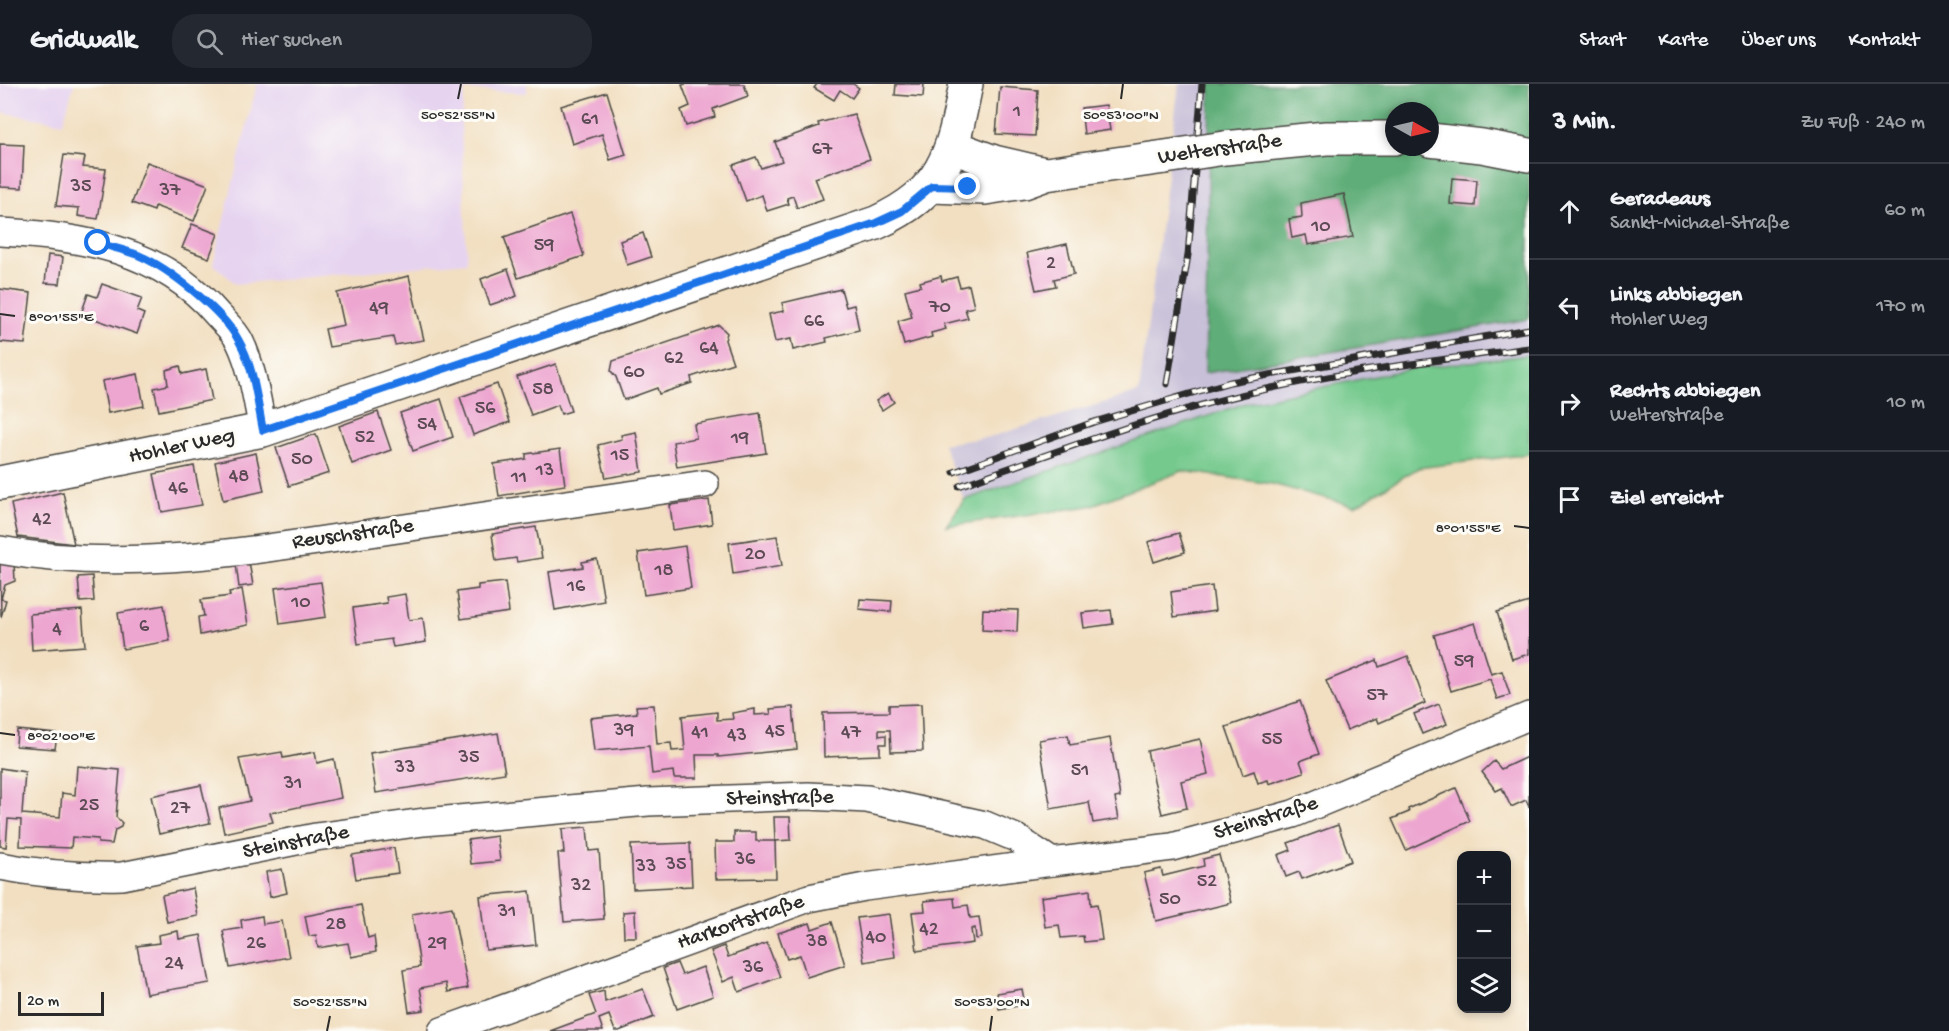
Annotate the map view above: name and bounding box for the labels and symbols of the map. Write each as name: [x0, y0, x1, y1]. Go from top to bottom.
house number: 1: [1012, 101, 1021, 124]
north arrow: [1385, 102, 1439, 156]
text: 50°52'55"N: [421, 107, 495, 125]
text: 50°53'00"N: [1083, 107, 1159, 125]
house number: 61: [581, 109, 599, 132]
street label: Welterstraße: [1156, 128, 1284, 172]
house number: 67: [812, 139, 833, 162]
route end: [954, 173, 980, 199]
house number: 35: [70, 176, 91, 199]
house number: 37: [159, 180, 181, 203]
house number: 10: [1310, 216, 1331, 239]
route start: [84, 229, 110, 255]
house number: 59: [534, 235, 554, 258]
house number: 2: [1046, 253, 1056, 276]
house number: 70: [928, 297, 951, 320]
house number: 49: [369, 298, 389, 321]
text: 8°01'55"E: [29, 309, 94, 327]
house number: 66: [804, 311, 825, 334]
house number: 64: [699, 338, 719, 361]
house number: 62: [664, 348, 684, 371]
house number: 60: [623, 362, 645, 385]
house number: 58: [532, 379, 554, 402]
house number: 56: [475, 398, 496, 421]
house number: 54: [417, 414, 438, 437]
street label: Hohler Weg: [127, 423, 237, 471]
house number: 52: [355, 427, 375, 450]
house number: 19: [730, 428, 749, 451]
house number: 15: [610, 445, 629, 468]
house number: 50: [291, 449, 313, 472]
house number: 13: [535, 460, 554, 483]
house number: 48: [229, 466, 249, 489]
house number: 11: [510, 467, 527, 490]
house number: 46: [168, 478, 189, 501]
house number: 42: [32, 509, 52, 532]
street label: Reuschstraße: [291, 514, 416, 556]
text: 8°01'55"E: [1436, 520, 1501, 538]
house number: 20: [744, 544, 766, 567]
house number: 18: [653, 560, 674, 583]
house number: 16: [566, 576, 586, 599]
house number: 10: [290, 592, 311, 615]
house number: 6: [139, 616, 150, 639]
house number: 4: [52, 619, 62, 642]
house number: 59: [1454, 651, 1474, 674]
house number: 57: [1367, 685, 1388, 708]
house number: 39: [613, 720, 634, 743]
house number: 45: [765, 721, 785, 744]
house number: 41: [691, 722, 709, 745]
house number: 47: [841, 722, 862, 745]
house number: 43: [727, 725, 747, 748]
text: 8°02'00"E: [27, 728, 95, 746]
house number: 55: [1261, 729, 1283, 752]
house number: 35: [458, 747, 479, 770]
house number: 33: [394, 757, 415, 780]
house number: 51: [1071, 760, 1089, 783]
house number: 31: [283, 773, 302, 796]
street label: Steinstraße: [726, 785, 835, 813]
street label: Steinstraße: [1211, 791, 1322, 847]
house number: 25: [79, 795, 99, 818]
house number: 27: [170, 798, 191, 821]
street label: Steinstraße: [241, 820, 352, 866]
house number: 36: [734, 849, 756, 872]
house number: 35: [665, 854, 686, 877]
house number: 33: [635, 856, 656, 879]
house number: 52: [1197, 871, 1217, 894]
house number: 32: [570, 875, 591, 898]
street label: Harkortstraße: [674, 889, 808, 957]
house number: 50: [1159, 889, 1181, 912]
house number: 31: [497, 901, 516, 924]
house number: 28: [326, 914, 346, 937]
house number: 42: [919, 919, 939, 942]
house number: 40: [866, 927, 886, 950]
house number: 38: [805, 931, 828, 954]
house number: 26: [246, 933, 267, 956]
house number: 29: [427, 933, 447, 956]
house number: 24: [164, 953, 184, 976]
house number: 36: [742, 957, 764, 980]
scale bar: [18, 989, 104, 1016]
text: 50°52'55"N: [293, 994, 367, 1012]
text: 50°53'00"N: [954, 994, 1030, 1012]

